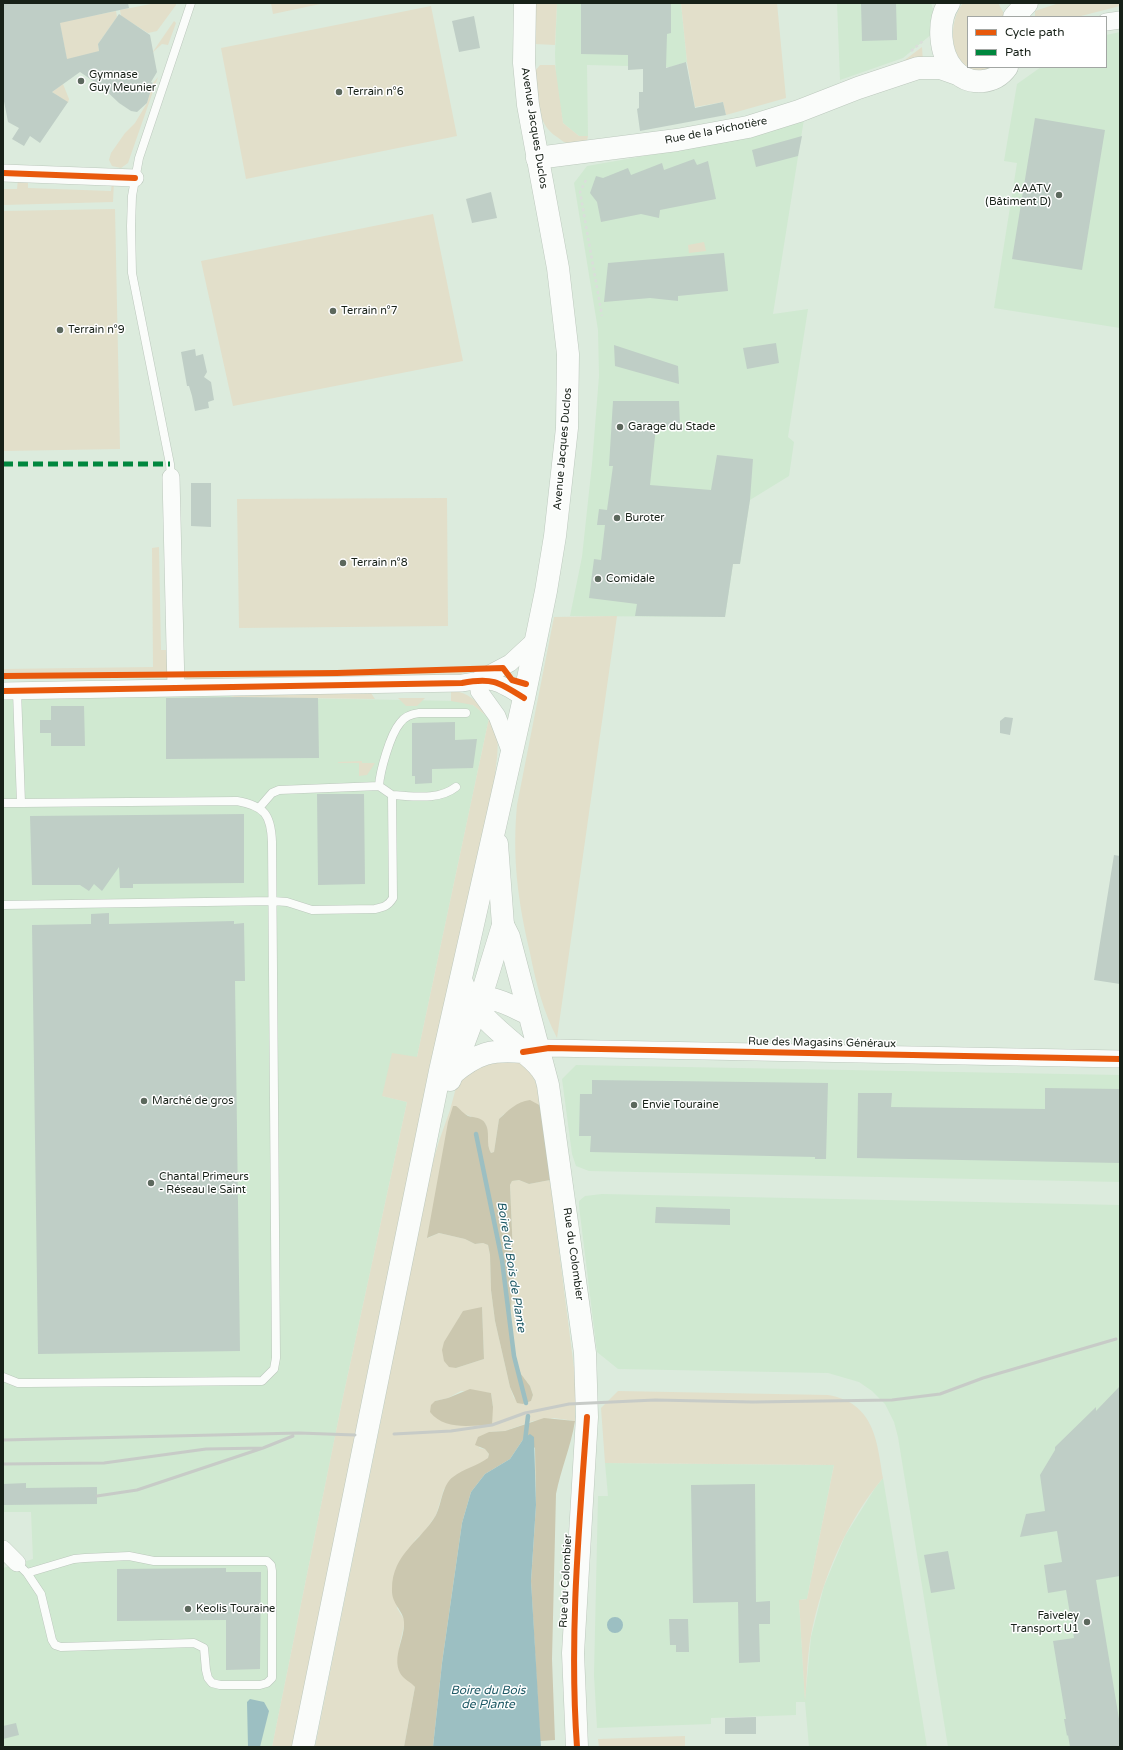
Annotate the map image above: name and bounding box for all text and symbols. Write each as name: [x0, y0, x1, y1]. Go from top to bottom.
legend: [967, 16, 1107, 68]
text: Cycle path: [1005, 25, 1064, 39]
text: Path: [1005, 45, 1031, 59]
street label: Avenue Jacques Duclos: [518, 66, 550, 190]
place label: Gymnase Guy Meunier: [89, 68, 156, 94]
marker: Gymnase Guy Meunier: [76, 76, 86, 86]
place label: Terrain n°6: [347, 85, 404, 99]
marker: Terrain n°6: [334, 87, 344, 97]
street label: Rue de la Pichotière: [664, 115, 768, 147]
place label: AAATV (Bâtiment D): [985, 182, 1051, 208]
marker: AAATV (Bâtiment D): [1054, 190, 1064, 200]
place label: Terrain n°7: [341, 304, 398, 318]
marker: Terrain n°7: [328, 306, 338, 316]
place label: Terrain n°9: [68, 323, 125, 337]
marker: Terrain n°9: [55, 325, 65, 335]
street label: Avenue Jacques Duclos: [551, 387, 575, 511]
place label: Garage du Stade: [628, 420, 716, 434]
marker: Garage du Stade: [615, 422, 625, 432]
place label: Buroter: [625, 511, 665, 525]
marker: Buroter: [612, 513, 622, 523]
place label: Terrain n°8: [351, 556, 408, 570]
marker: Terrain n°8: [338, 558, 348, 568]
place label: Comidale: [606, 572, 655, 586]
marker: Comidale: [593, 574, 603, 584]
street label: Rue des Magasins Généraux: [748, 1035, 896, 1051]
place label: Marché de gros: [152, 1094, 233, 1108]
marker: Marché de gros: [139, 1096, 149, 1106]
place label: Envie Touraine: [642, 1098, 719, 1112]
marker: Envie Touraine: [629, 1100, 639, 1110]
place label: Chantal Primeurs - Réseau le Saint: [159, 1170, 249, 1196]
marker: Chantal Primeurs - Réseau le Saint: [146, 1178, 156, 1188]
water label: Boire du Bois de Plante: [494, 1201, 528, 1333]
street label: Rue du Colombier: [560, 1207, 586, 1301]
street label: Rue du Colombier: [557, 1534, 575, 1628]
place label: Keolis Touraine: [196, 1602, 275, 1616]
marker: Keolis Touraine: [183, 1604, 193, 1614]
place label: Faiveley Transport U1: [1010, 1609, 1079, 1635]
marker: Faiveley Transport U1: [1082, 1617, 1092, 1627]
water label: Boire du Bois de Plante: [450, 1684, 526, 1712]

